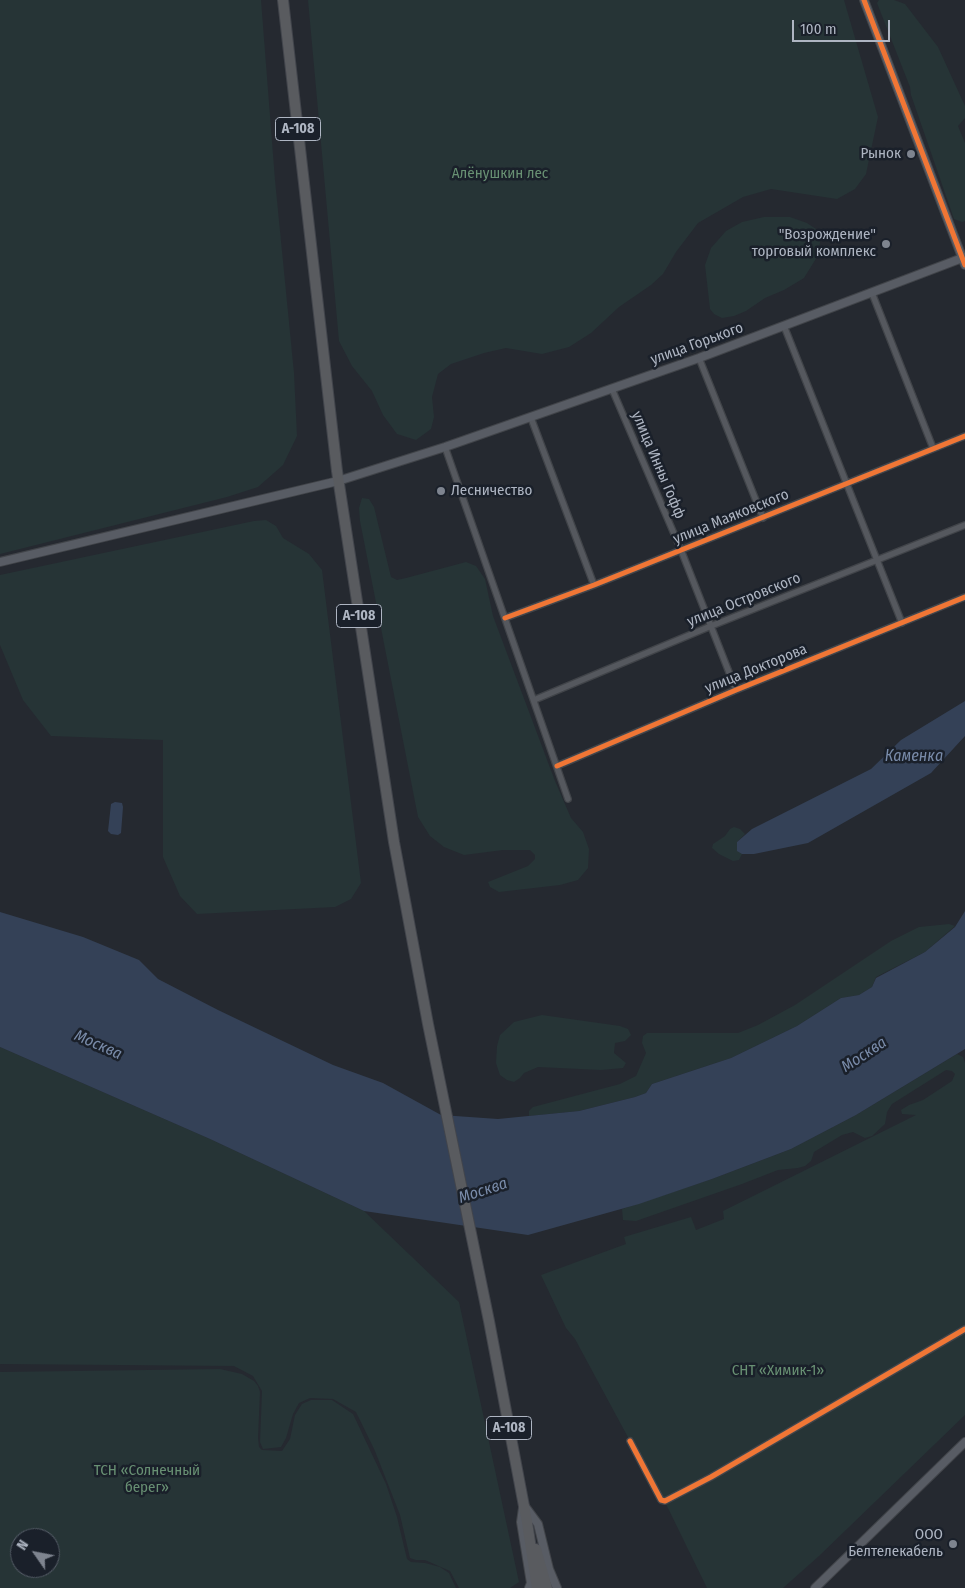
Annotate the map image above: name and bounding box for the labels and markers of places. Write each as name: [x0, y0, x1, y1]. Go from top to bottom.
place label: Рынок: [861, 145, 901, 163]
marker: Рынок: [905, 148, 917, 160]
place label: "Возрождение" торговый комплекс: [752, 226, 876, 261]
marker: "Возрождение" торговый комплекс: [880, 238, 892, 250]
place label: Лесничество: [451, 482, 532, 500]
marker: Лесничество: [435, 485, 447, 497]
place label: ООО Белтелекабель: [848, 1526, 943, 1561]
marker: ООО Белтелекабель: [947, 1538, 959, 1550]

